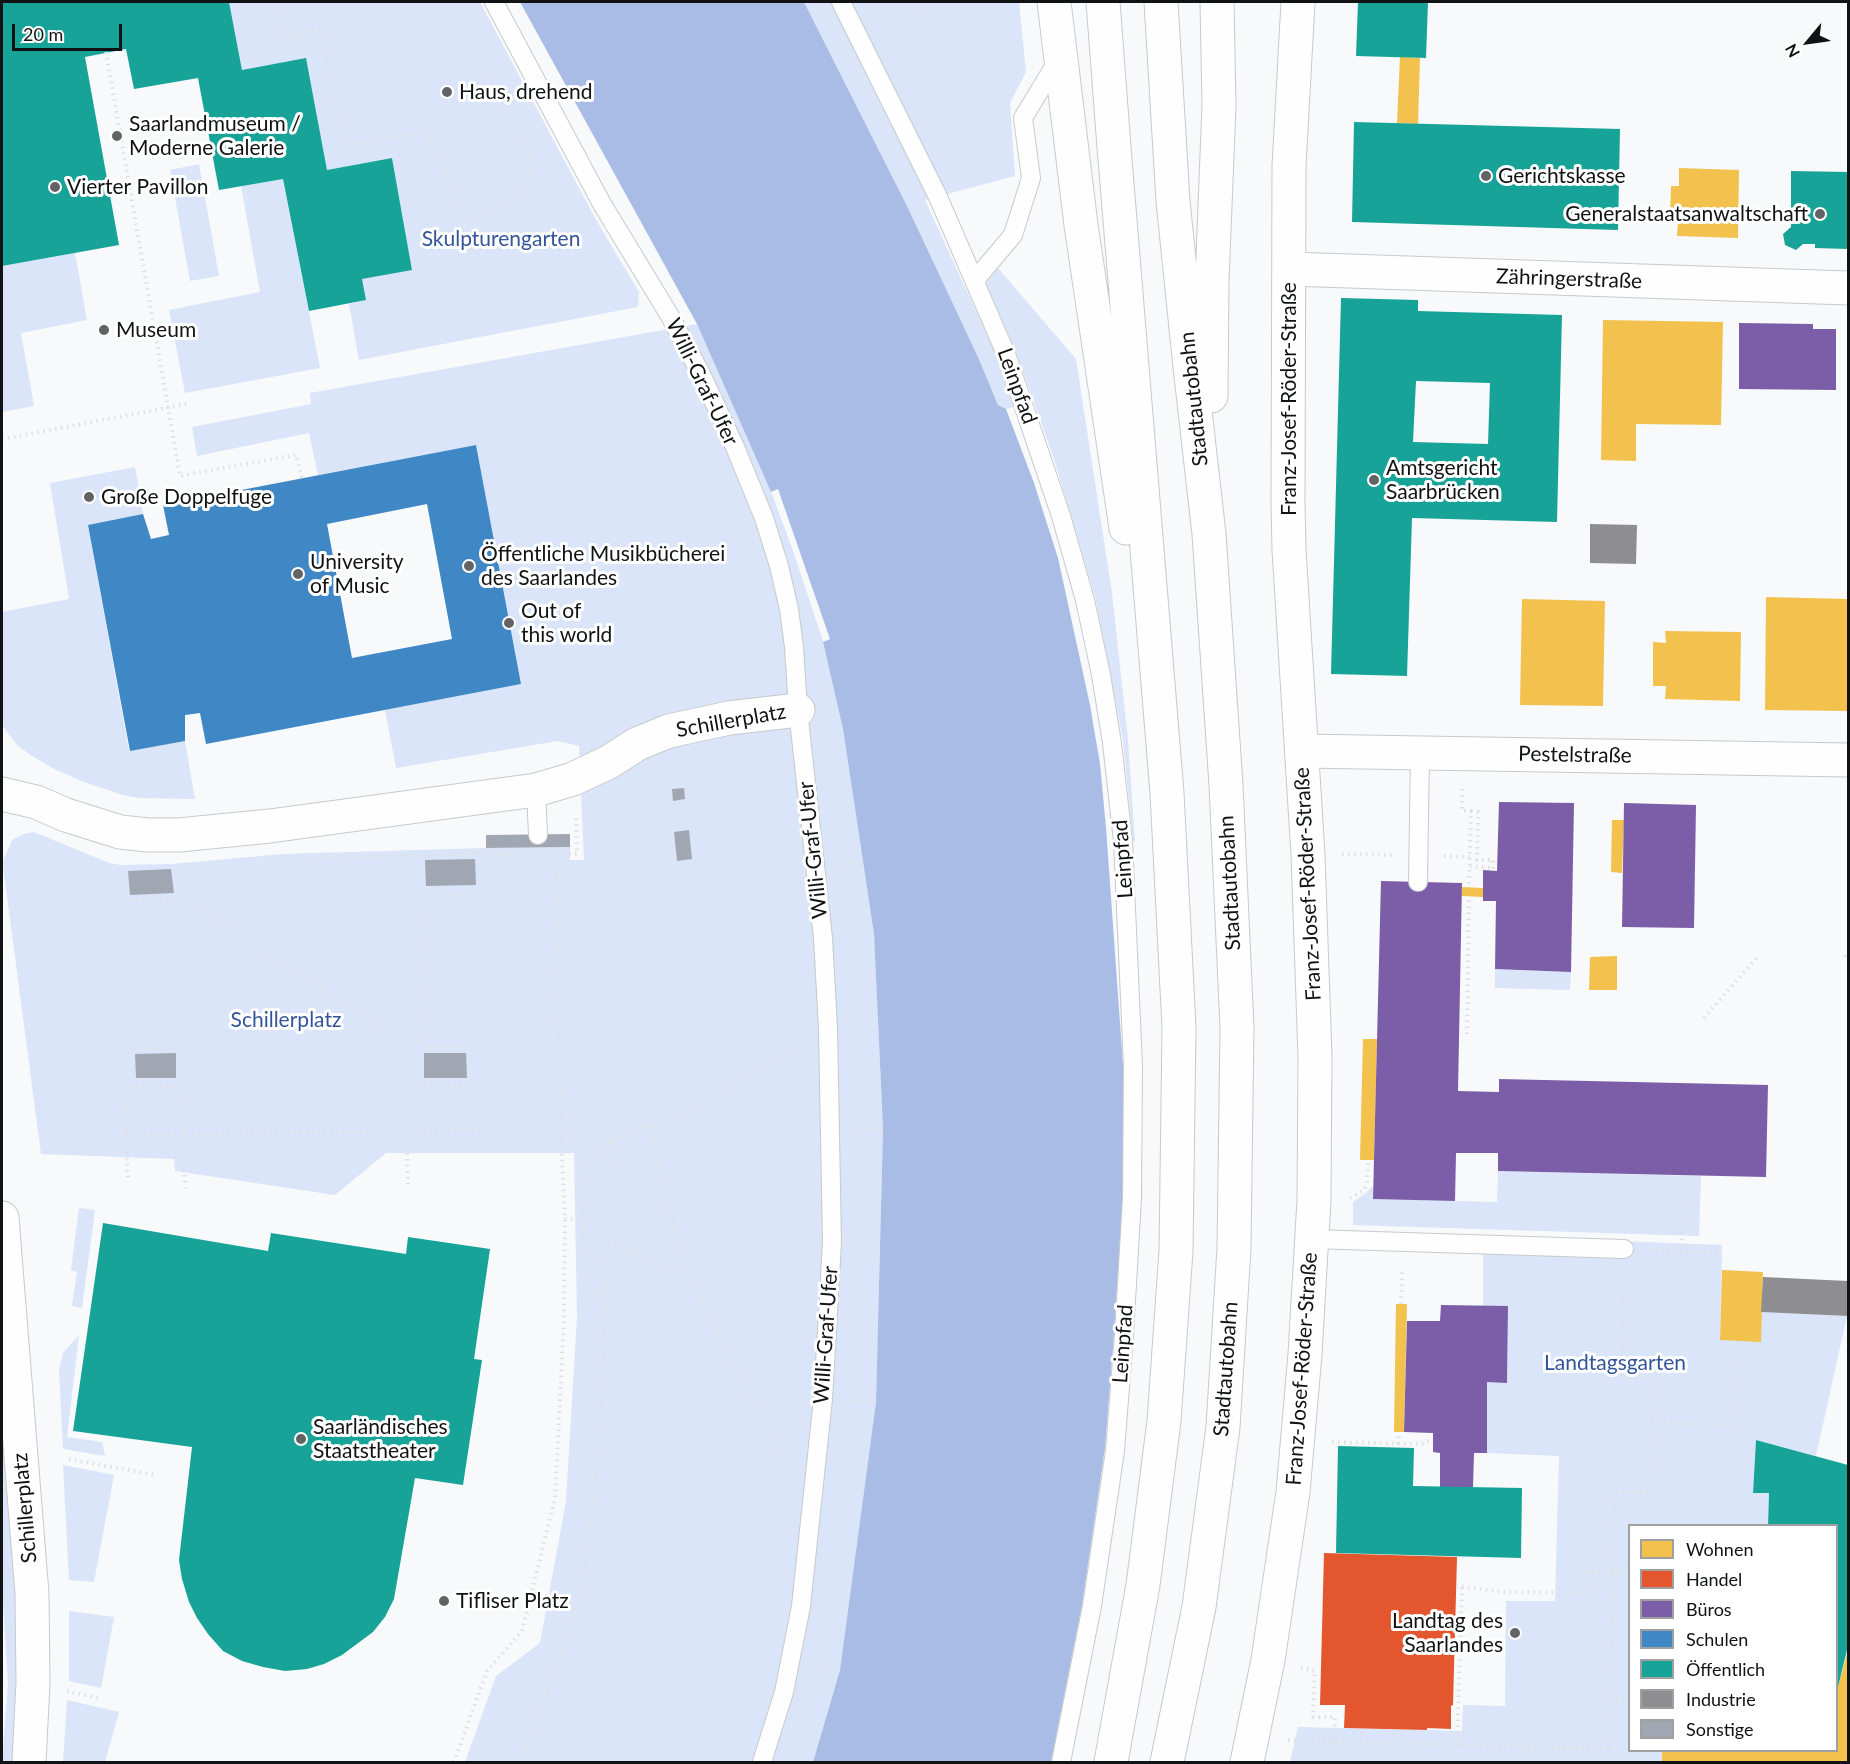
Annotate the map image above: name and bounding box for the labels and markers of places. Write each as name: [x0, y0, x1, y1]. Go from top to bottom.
place label: Haus, drehend: [459, 79, 592, 105]
marker: Haus, drehend: [440, 85, 454, 99]
place label: Saarlandmuseum / Moderne Galerie: [129, 111, 301, 161]
marker: Saarlandmuseum / Moderne Galerie: [110, 129, 124, 143]
place label: Gerichtskasse: [1498, 163, 1626, 189]
marker: Gerichtskasse: [1479, 169, 1493, 183]
place label: Vierter Pavillon: [67, 174, 208, 200]
marker: Vierter Pavillon: [48, 180, 62, 194]
place label: Generalstaatsanwaltschaft: [1565, 201, 1808, 227]
marker: Generalstaatsanwaltschaft: [1813, 207, 1827, 221]
place label: Museum: [116, 317, 196, 343]
marker: Museum: [97, 323, 111, 337]
place label: Amtsgericht Saarbrücken: [1386, 455, 1500, 505]
marker: Amtsgericht Saarbrücken: [1367, 473, 1381, 487]
place label: Große Doppelfuge: [101, 484, 272, 510]
marker: Große Doppelfuge: [82, 490, 96, 504]
place label: Öffentliche Musikbücherei des Saarlandes: [481, 541, 725, 591]
place label: University of Music: [310, 549, 404, 599]
marker: Öffentliche Musikbücherei des Saarlandes: [462, 559, 476, 573]
marker: University of Music: [291, 567, 305, 581]
place label: Out of this world: [521, 598, 612, 648]
marker: Out of this world: [502, 616, 516, 630]
place label: Saarländisches Staatstheater: [313, 1414, 448, 1464]
marker: Saarländisches Staatstheater: [294, 1432, 308, 1446]
place label: Tifliser Platz: [456, 1588, 569, 1614]
marker: Tifliser Platz: [437, 1594, 451, 1608]
place label: Landtag des Saarlandes: [1392, 1608, 1503, 1658]
marker: Landtag des Saarlandes: [1508, 1626, 1522, 1640]

